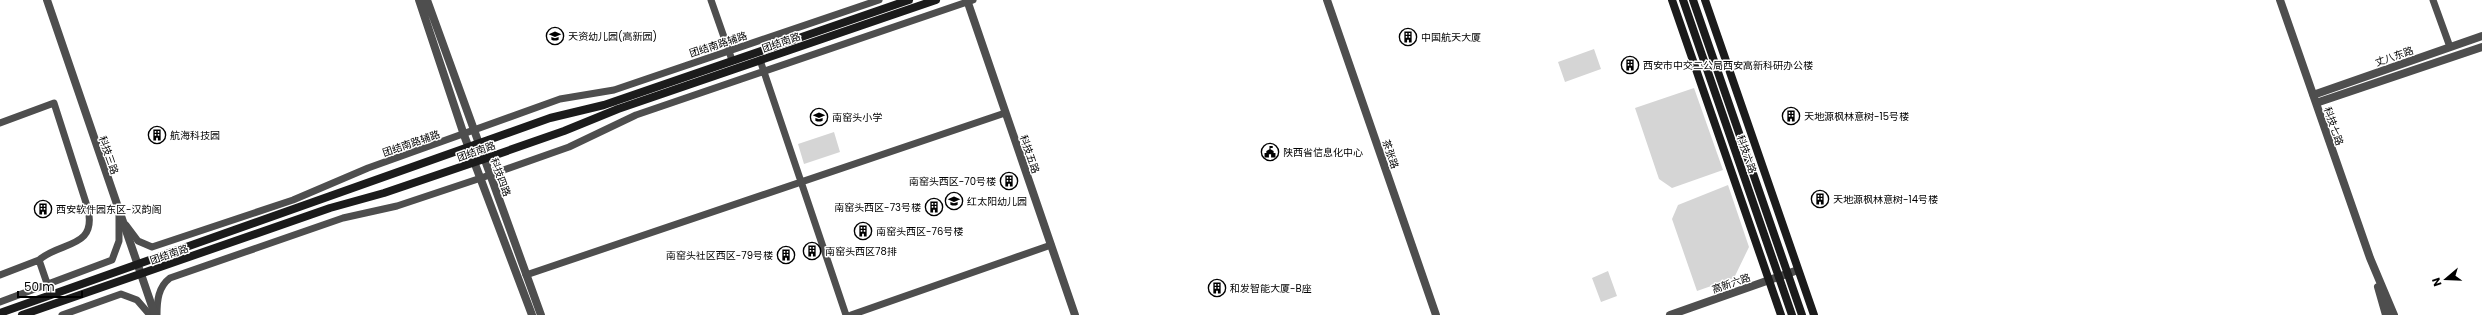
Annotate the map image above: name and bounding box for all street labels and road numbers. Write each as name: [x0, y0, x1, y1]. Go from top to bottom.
street label: 团结南路辅路: [687, 28, 749, 61]
street label: 团结南路: [760, 29, 803, 56]
street label: 丈八东路: [2373, 43, 2416, 70]
street label: 科技七路: [2320, 105, 2347, 148]
street label: 团结南路辅路: [380, 127, 442, 160]
street label: 科技五路: [1016, 133, 1043, 176]
street label: 科技六路: [1733, 133, 1760, 176]
street label: 科技三路: [95, 134, 122, 177]
street label: 团结南路: [455, 138, 498, 165]
street label: 茶张路: [1379, 138, 1403, 171]
street label: 科技四路: [487, 156, 514, 199]
street label: 团结南路: [148, 241, 191, 268]
street label: 高新六路: [1710, 270, 1753, 297]

